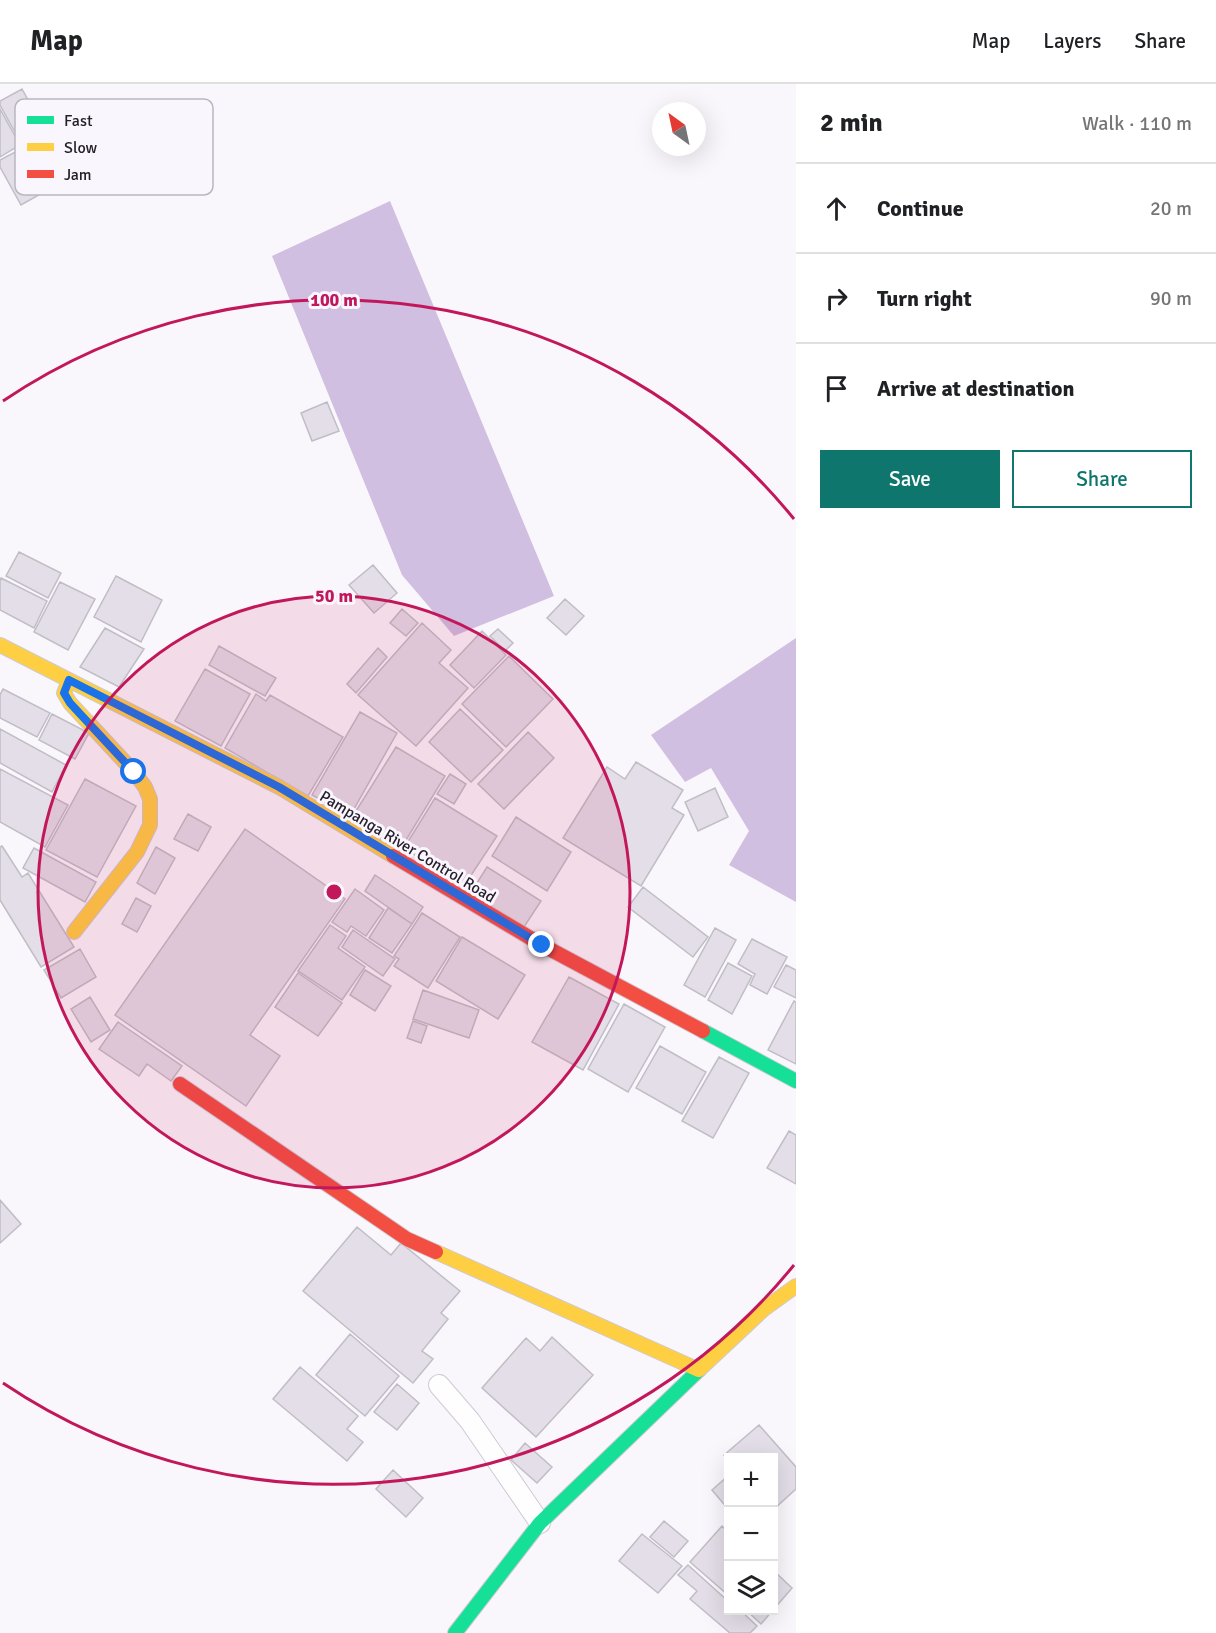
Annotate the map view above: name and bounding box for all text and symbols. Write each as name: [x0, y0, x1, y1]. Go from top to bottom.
text: Map: [30, 24, 83, 58]
text: Map: [972, 28, 1010, 54]
text: Layers: [1043, 28, 1101, 54]
text: Share: [1134, 28, 1186, 54]
legend: [15, 99, 213, 195]
north arrow: [652, 102, 706, 156]
text: 2 min: [820, 107, 883, 139]
text: Fast: [64, 111, 93, 131]
text: Walk · 110 m: [1082, 111, 1192, 136]
text: Slow: [64, 138, 98, 158]
text: Jam: [64, 165, 92, 185]
icon: ahead: [820, 192, 853, 225]
text: Continue: [877, 195, 964, 222]
text: 20 m: [1150, 196, 1192, 221]
icon: right: [820, 282, 853, 315]
text: Turn right: [877, 285, 972, 312]
text: 90 m: [1150, 286, 1192, 311]
text: 100 m: [310, 289, 358, 311]
icon: arrive: [820, 372, 853, 405]
text: Arrive at destination: [877, 375, 1074, 402]
button: Save: [820, 450, 1000, 508]
button: Share: [1012, 450, 1192, 508]
text: 50 m: [315, 585, 353, 607]
route start: [120, 758, 146, 784]
street label: Pampanga River Control Road: [316, 786, 499, 907]
centre of rings: [324, 882, 344, 902]
route end: [528, 931, 554, 957]
map controls: [724, 1453, 778, 1615]
button: +: [724, 1453, 778, 1507]
button: −: [724, 1507, 778, 1561]
button: layers: [724, 1561, 778, 1615]

